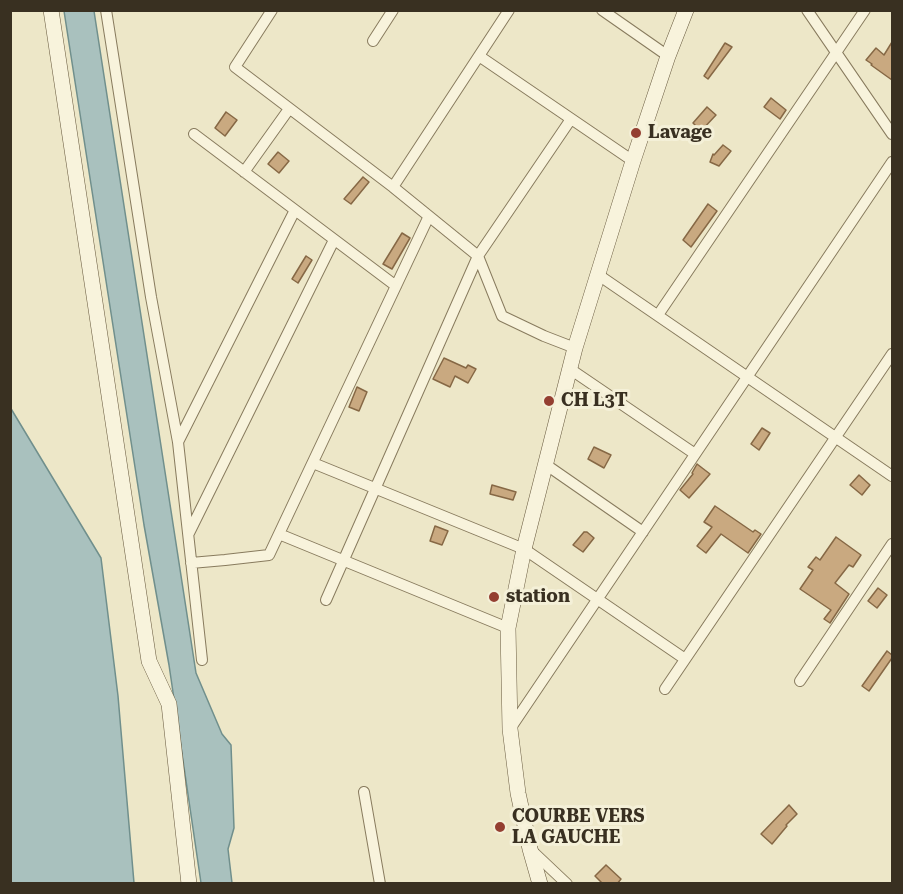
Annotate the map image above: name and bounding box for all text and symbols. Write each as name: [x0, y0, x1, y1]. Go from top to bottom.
place label: Lavage: [648, 122, 712, 144]
marker: Lavage: [629, 126, 643, 140]
place label: CH L3T: [561, 390, 628, 412]
marker: CH L3T: [542, 394, 556, 408]
place label: station: [506, 586, 570, 608]
marker: station: [487, 590, 501, 604]
place label: COURBE VERS LA GAUCHE: [512, 806, 645, 848]
marker: COURBE VERS LA GAUCHE: [493, 820, 507, 834]

